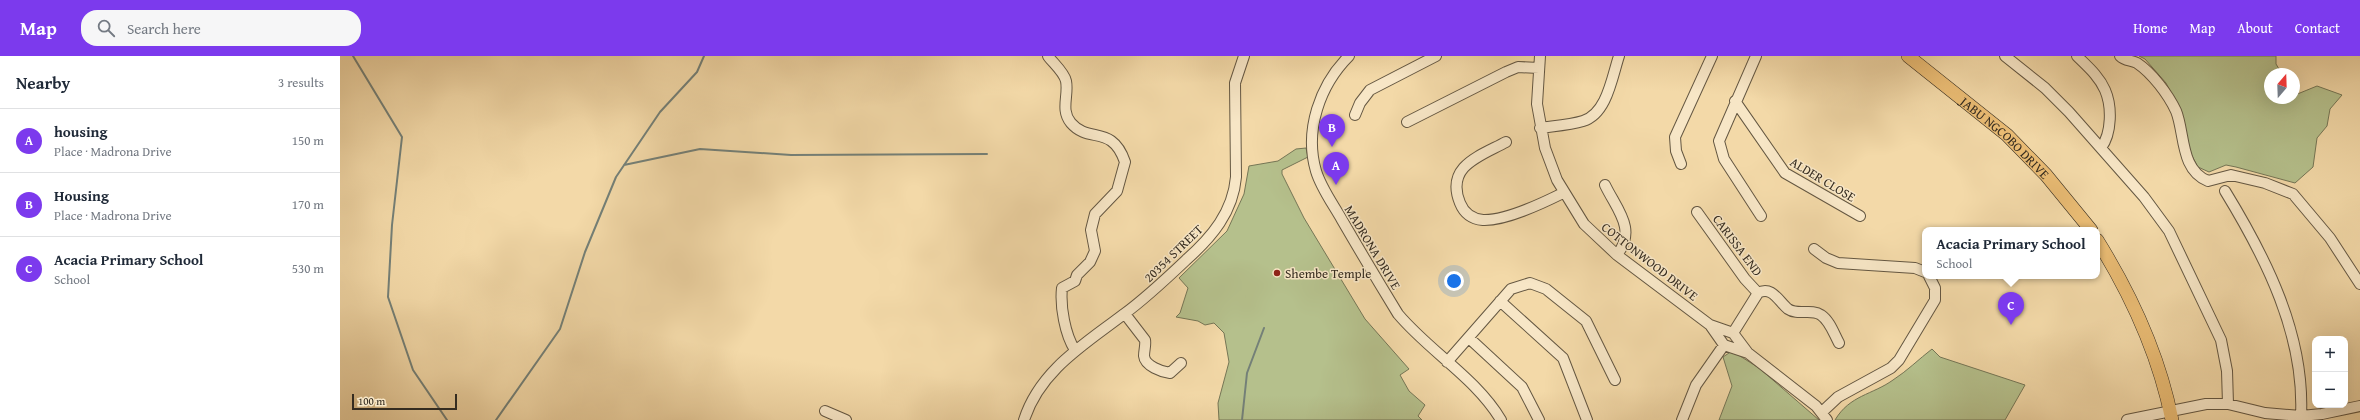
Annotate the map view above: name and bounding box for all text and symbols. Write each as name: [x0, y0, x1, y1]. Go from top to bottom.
search box: [81, 10, 361, 46]
text: Map: [20, 14, 57, 42]
icon: search: [95, 17, 117, 39]
text: Search here: [127, 18, 201, 39]
text: Home: [2133, 18, 2168, 38]
text: Map: [2190, 18, 2215, 38]
text: About: [2237, 18, 2273, 38]
text: Contact: [2295, 18, 2340, 38]
north arrow: [2264, 68, 2300, 104]
text: Nearby: [16, 70, 70, 95]
text: 3 results: [278, 73, 324, 92]
street label: JABU NGCOBO DRIVE: [1955, 91, 2054, 184]
pin: B: [1319, 114, 1345, 147]
text: housing: [54, 121, 107, 142]
text: A: [25, 131, 33, 150]
text: 150 m: [292, 131, 324, 150]
text: Place · Madrona Drive: [54, 142, 172, 161]
pin: A: [1323, 152, 1349, 185]
street label: ALDER CLOSE: [1786, 152, 1859, 207]
text: Housing: [54, 185, 109, 206]
text: B: [25, 195, 33, 214]
text: 170 m: [292, 195, 324, 214]
street label: MADRONA DRIVE: [1340, 201, 1406, 293]
text: Place · Madrona Drive: [54, 206, 172, 225]
street label: CARISSA END: [1708, 211, 1767, 280]
street label: COTTONWOOD DRIVE: [1597, 218, 1702, 305]
street label: 20354 STREET: [1140, 220, 1208, 286]
popup: [1922, 227, 2100, 279]
text: Acacia Primary School: [1936, 233, 2086, 254]
text: Acacia Primary School: [54, 249, 204, 270]
text: School: [1936, 254, 1972, 273]
text: C: [25, 259, 33, 278]
text: 530 m: [292, 259, 324, 278]
place label: Shembe Temple: [1285, 264, 1371, 283]
marker: Shembe Temple: [1272, 268, 1282, 278]
text: School: [54, 270, 90, 289]
your location: [1444, 271, 1464, 291]
pin: C: [1998, 292, 2024, 325]
map controls: [2312, 336, 2348, 408]
button: +: [2312, 336, 2348, 372]
button: −: [2312, 372, 2348, 408]
scale bar: [352, 392, 457, 411]
text: 100 m: [358, 393, 385, 409]

